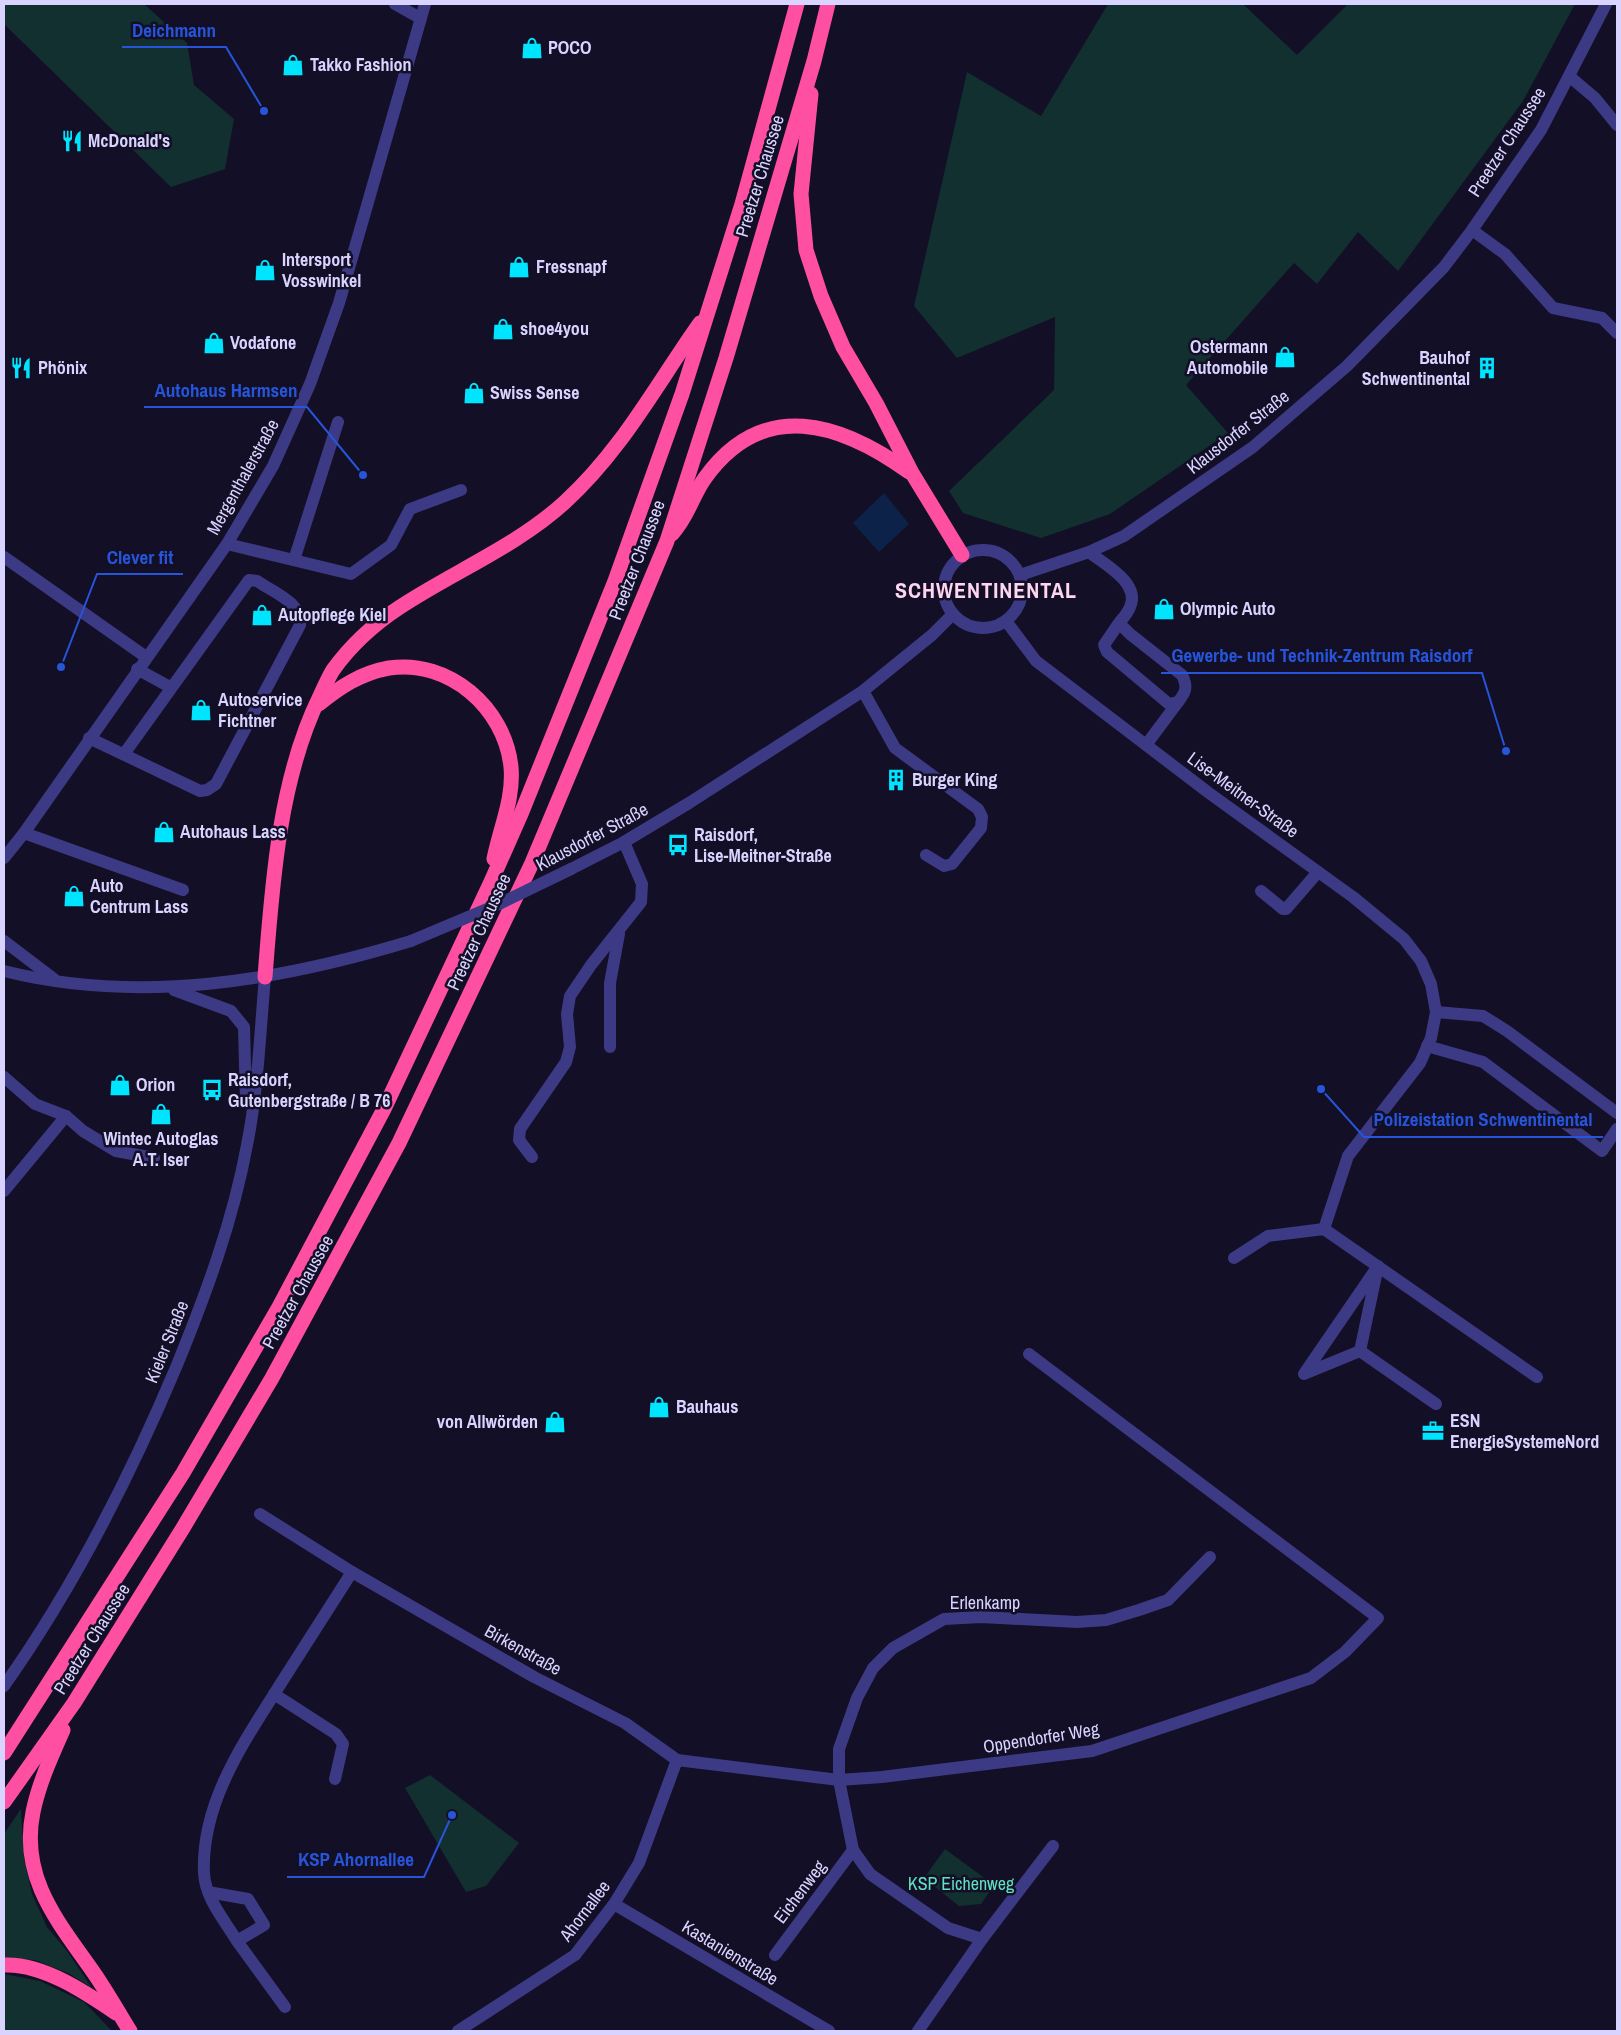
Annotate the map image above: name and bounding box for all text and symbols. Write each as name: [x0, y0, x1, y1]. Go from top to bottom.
callout: Deichmann: [122, 13, 226, 47]
text: Deichmann: [132, 17, 216, 43]
shop icon: POCO: [519, 35, 545, 61]
place label: POCO: [548, 35, 591, 60]
shop icon: Takko Fashion: [280, 52, 306, 78]
place label: Takko Fashion: [310, 52, 412, 77]
street label: Preetzer Chaussee: [1462, 82, 1551, 202]
street label: Preetzer Chaussee: [729, 112, 790, 240]
restaurant icon: McDonald's: [59, 128, 85, 154]
place label: McDonald's: [88, 128, 170, 153]
place label: Intersport Vosswinkel: [282, 247, 361, 293]
shop icon: Fressnapf: [506, 254, 532, 280]
place label: Fressnapf: [536, 254, 607, 279]
shop icon: Intersport Vosswinkel: [252, 257, 278, 283]
shop icon: shoe4you: [490, 316, 516, 342]
place label: shoe4you: [520, 316, 589, 341]
shop icon: Vodafone: [201, 330, 227, 356]
place label: Vodafone: [230, 330, 296, 355]
place label: Ostermann Automobile: [1187, 334, 1268, 380]
shop icon: Ostermann Automobile: [1272, 344, 1298, 370]
place label: Bauhof Schwentinental: [1362, 345, 1470, 391]
restaurant icon: Phönix: [8, 355, 34, 381]
place label: Phönix: [38, 355, 88, 380]
building icon: Bauhof Schwentinental: [1474, 355, 1500, 381]
callout: Autohaus Harmsen: [144, 373, 307, 407]
text: Autohaus Harmsen: [155, 377, 297, 403]
shop icon: Swiss Sense: [461, 380, 487, 406]
place label: Swiss Sense: [490, 380, 579, 405]
street label: Klausdorfer Straße: [1181, 384, 1294, 480]
street label: Mergenthalerstraße: [200, 414, 285, 539]
street label: Preetzer Chaussee: [602, 496, 671, 623]
callout: Clever fit: [97, 540, 183, 574]
text: Clever fit: [107, 544, 173, 570]
district label: SCHWENTINENTAL: [895, 575, 1077, 605]
shop icon: Olympic Auto: [1151, 596, 1177, 622]
place label: Olympic Auto: [1180, 596, 1275, 621]
shop icon: Autopflege Kiel: [249, 602, 275, 628]
place label: Autopflege Kiel: [278, 602, 386, 627]
callout: Gewerbe- und Technik-Zentrum Raisdorf: [1161, 639, 1482, 673]
text: Gewerbe- und Technik-Zentrum Raisdorf: [1172, 642, 1473, 668]
place label: Autoservice Fichtner: [218, 687, 303, 733]
shop icon: Autoservice Fichtner: [188, 697, 214, 723]
street label: Lise-Meitner-Straße: [1183, 746, 1304, 844]
building icon: Burger King: [883, 767, 909, 793]
place label: Burger King: [912, 767, 997, 792]
street label: Klausdorfer Straße: [531, 796, 652, 877]
shop icon: Autohaus Lass: [151, 819, 177, 845]
place label: Autohaus Lass: [180, 819, 286, 844]
place label: Raisdorf, Lise-Meitner-Straße: [694, 822, 832, 868]
bus stop icon: Raisdorf, Lise-Meitner-Straße: [665, 832, 691, 858]
street label: Preetzer Chaussee: [441, 869, 517, 994]
place label: Auto Centrum Lass: [90, 873, 188, 919]
shop icon: Auto Centrum Lass: [61, 883, 87, 909]
place label: Raisdorf, Gutenbergstraße / B 76: [228, 1067, 390, 1113]
shop icon: Orion: [107, 1072, 133, 1098]
place label: Orion: [136, 1072, 175, 1097]
bus stop icon: Raisdorf, Gutenbergstraße / B 76: [199, 1077, 225, 1103]
shop icon: Wintec Autoglas A.T. Iser: [148, 1101, 174, 1127]
callout: Polizeistation Schwentinental: [1364, 1103, 1603, 1137]
text: Polizeistation Schwentinental: [1373, 1106, 1593, 1132]
place label: Wintec Autoglas A.T. Iser: [104, 1126, 218, 1172]
street label: Preetzer Chaussee: [256, 1230, 339, 1353]
street label: Kieler Straße: [139, 1297, 194, 1387]
shop icon: Bauhaus: [646, 1394, 672, 1420]
place label: Bauhaus: [676, 1394, 738, 1419]
place label: ESN EnergieSystemeNord: [1450, 1408, 1599, 1454]
place label: von Allwörden: [437, 1409, 538, 1434]
shop icon: von Allwörden: [542, 1409, 568, 1435]
office icon: ESN EnergieSystemeNord: [1420, 1418, 1446, 1444]
street label: Preetzer Chaussee: [47, 1579, 136, 1699]
street label: Erlenkamp: [950, 1590, 1020, 1615]
street label: Birkenstraße: [480, 1618, 566, 1681]
street label: Oppendorfer Weg: [981, 1716, 1101, 1759]
callout: KSP Ahornallee: [287, 1843, 424, 1877]
text: KSP Ahornallee: [298, 1846, 414, 1872]
street label: Eichenweg: [768, 1854, 832, 1928]
park label: KSP Eichenweg: [908, 1871, 1015, 1896]
street label: Ahornallee: [553, 1875, 616, 1947]
street label: Kastanienstraße: [677, 1914, 783, 1991]

